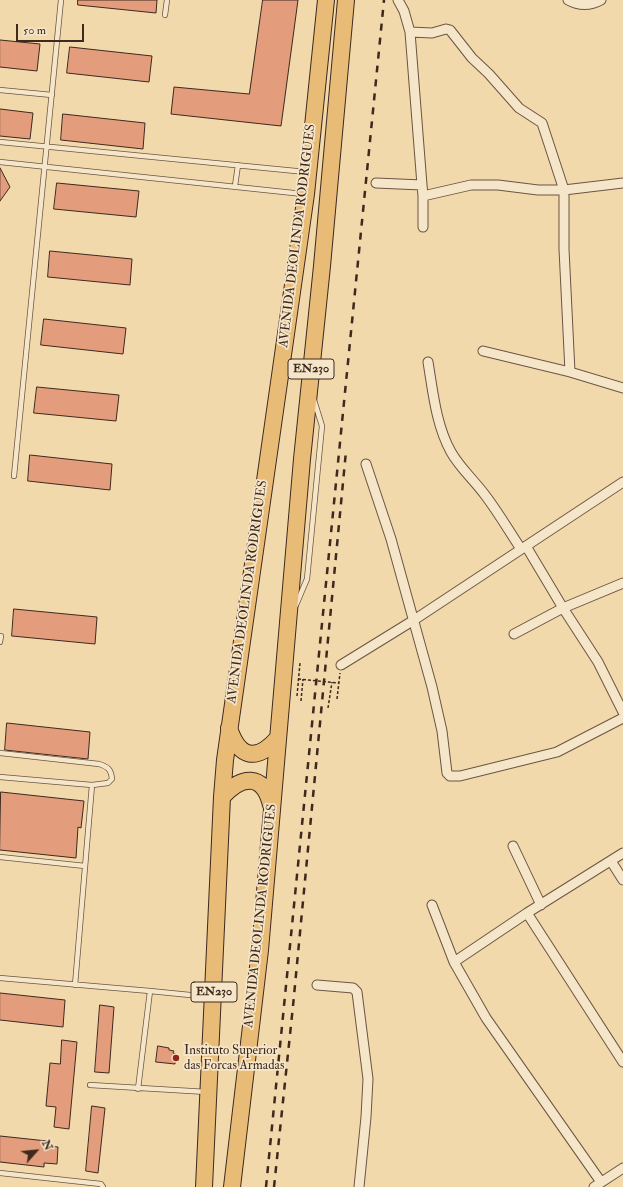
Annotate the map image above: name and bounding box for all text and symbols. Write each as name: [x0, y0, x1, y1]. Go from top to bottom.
scale bar: [18, 16, 86, 42]
text: 50 m: [23, 23, 46, 38]
street label: AVENIDA DEOLINDA RODRIGUES: [277, 123, 319, 349]
road number: EN230: [288, 359, 334, 379]
street label: AVENIDA DEOLINDA RODRIGUES: [225, 479, 271, 705]
street label: AVENIDA DEOLINDA RODRIGUES: [241, 803, 281, 1029]
road number: EN230: [191, 982, 237, 1002]
place label: Instituto Superior das Forcas Armadas: [184, 1043, 284, 1074]
marker: Instituto Superior das Forcas Armadas: [171, 1053, 181, 1063]
north arrow: [16, 1131, 56, 1171]
text: N: [39, 1138, 55, 1153]

